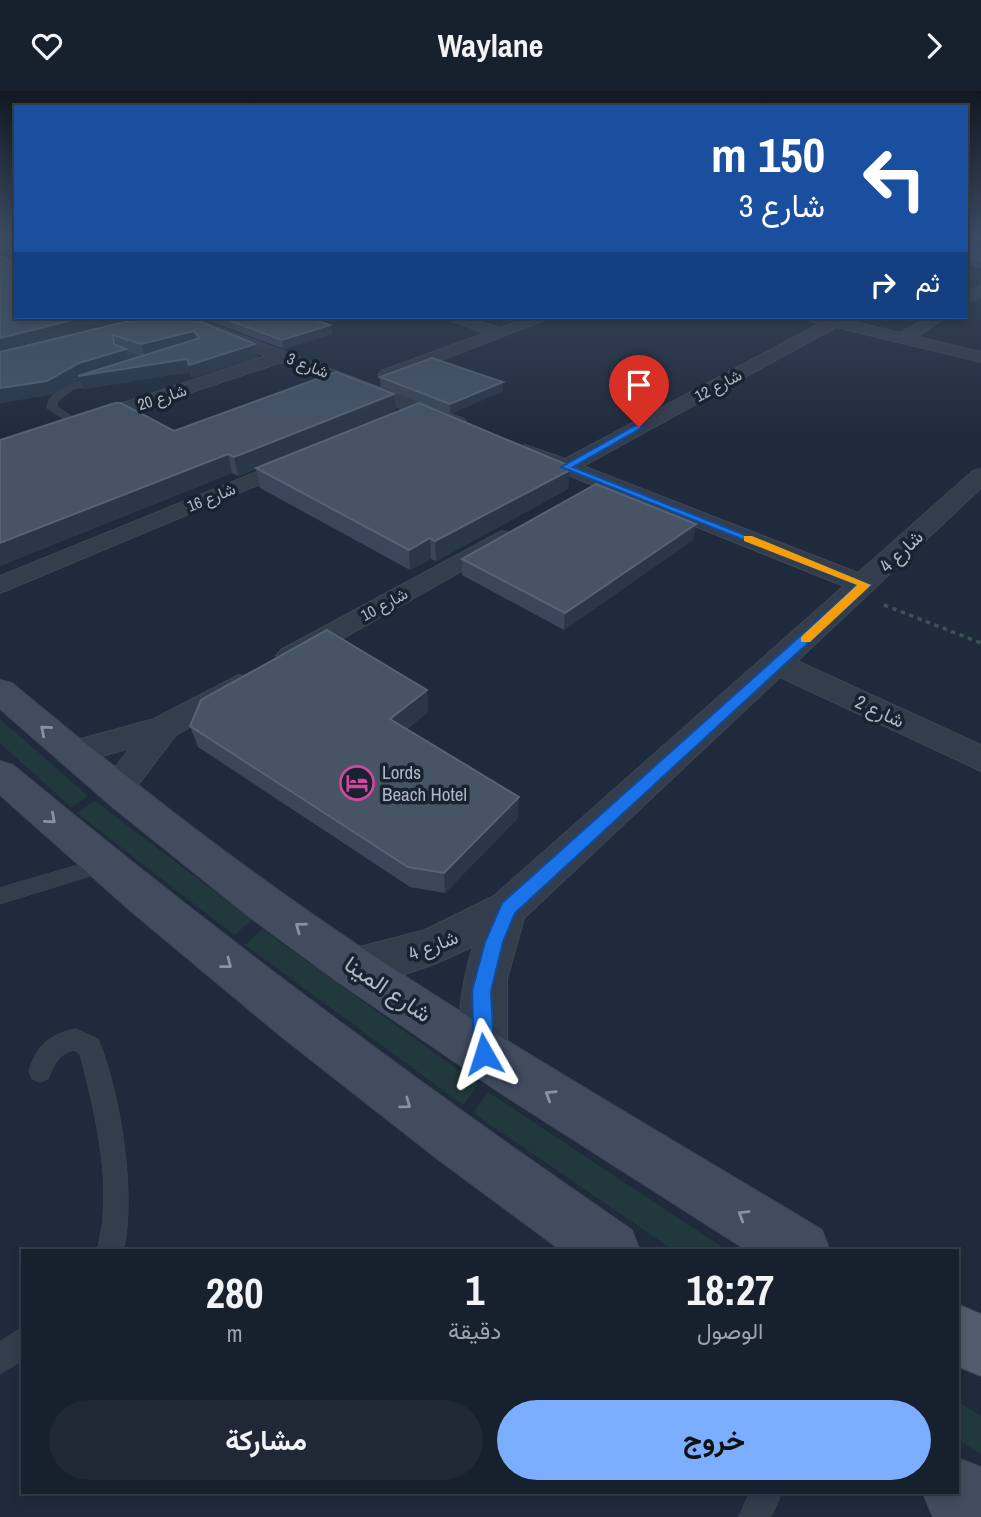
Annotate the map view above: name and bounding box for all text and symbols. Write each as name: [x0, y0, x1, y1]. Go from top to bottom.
text: Waylane: [438, 24, 543, 67]
icon: heart: [28, 27, 66, 65]
icon: forward: [915, 27, 953, 65]
text: 150 m: [711, 121, 825, 187]
icon: left: [849, 133, 940, 224]
text: شارع 3: [739, 184, 825, 227]
text: ثم: [916, 265, 940, 300]
icon: right: [864, 266, 902, 304]
street label: شارع 3: [284, 347, 332, 384]
pin: [609, 355, 669, 427]
street label: شارع 12: [691, 363, 746, 407]
icon: arrive: [620, 366, 658, 404]
street label: شارع 20: [135, 379, 190, 416]
street label: شارع 16: [184, 477, 239, 518]
street label: شارع 4: [873, 524, 929, 578]
street label: شارع 10: [357, 582, 412, 627]
street label: شارع 2: [851, 688, 909, 734]
one-way arrow: [40, 725, 53, 738]
place label: Lords Beach Hotel: [382, 759, 467, 807]
hotel icon: Lords Beach Hotel: [338, 764, 376, 802]
one-way arrow: [43, 811, 56, 824]
one-way arrow: [295, 923, 308, 936]
street label: شارع 4: [404, 924, 462, 966]
street label: شارع المينا: [338, 948, 438, 1030]
one-way arrow: [220, 955, 232, 968]
position arrow: [447, 1017, 521, 1091]
one-way arrow: [544, 1090, 557, 1103]
one-way arrow: [398, 1096, 411, 1108]
one-way arrow: [738, 1211, 751, 1224]
text: 1: [465, 1262, 484, 1318]
text: 18:27: [686, 1262, 774, 1318]
text: 280: [206, 1265, 263, 1321]
text: دقيقة: [448, 1315, 501, 1346]
text: الوصول: [697, 1315, 763, 1346]
text: m: [227, 1318, 242, 1349]
button: مشاركة: [49, 1400, 483, 1480]
button: خروج: [497, 1400, 931, 1480]

